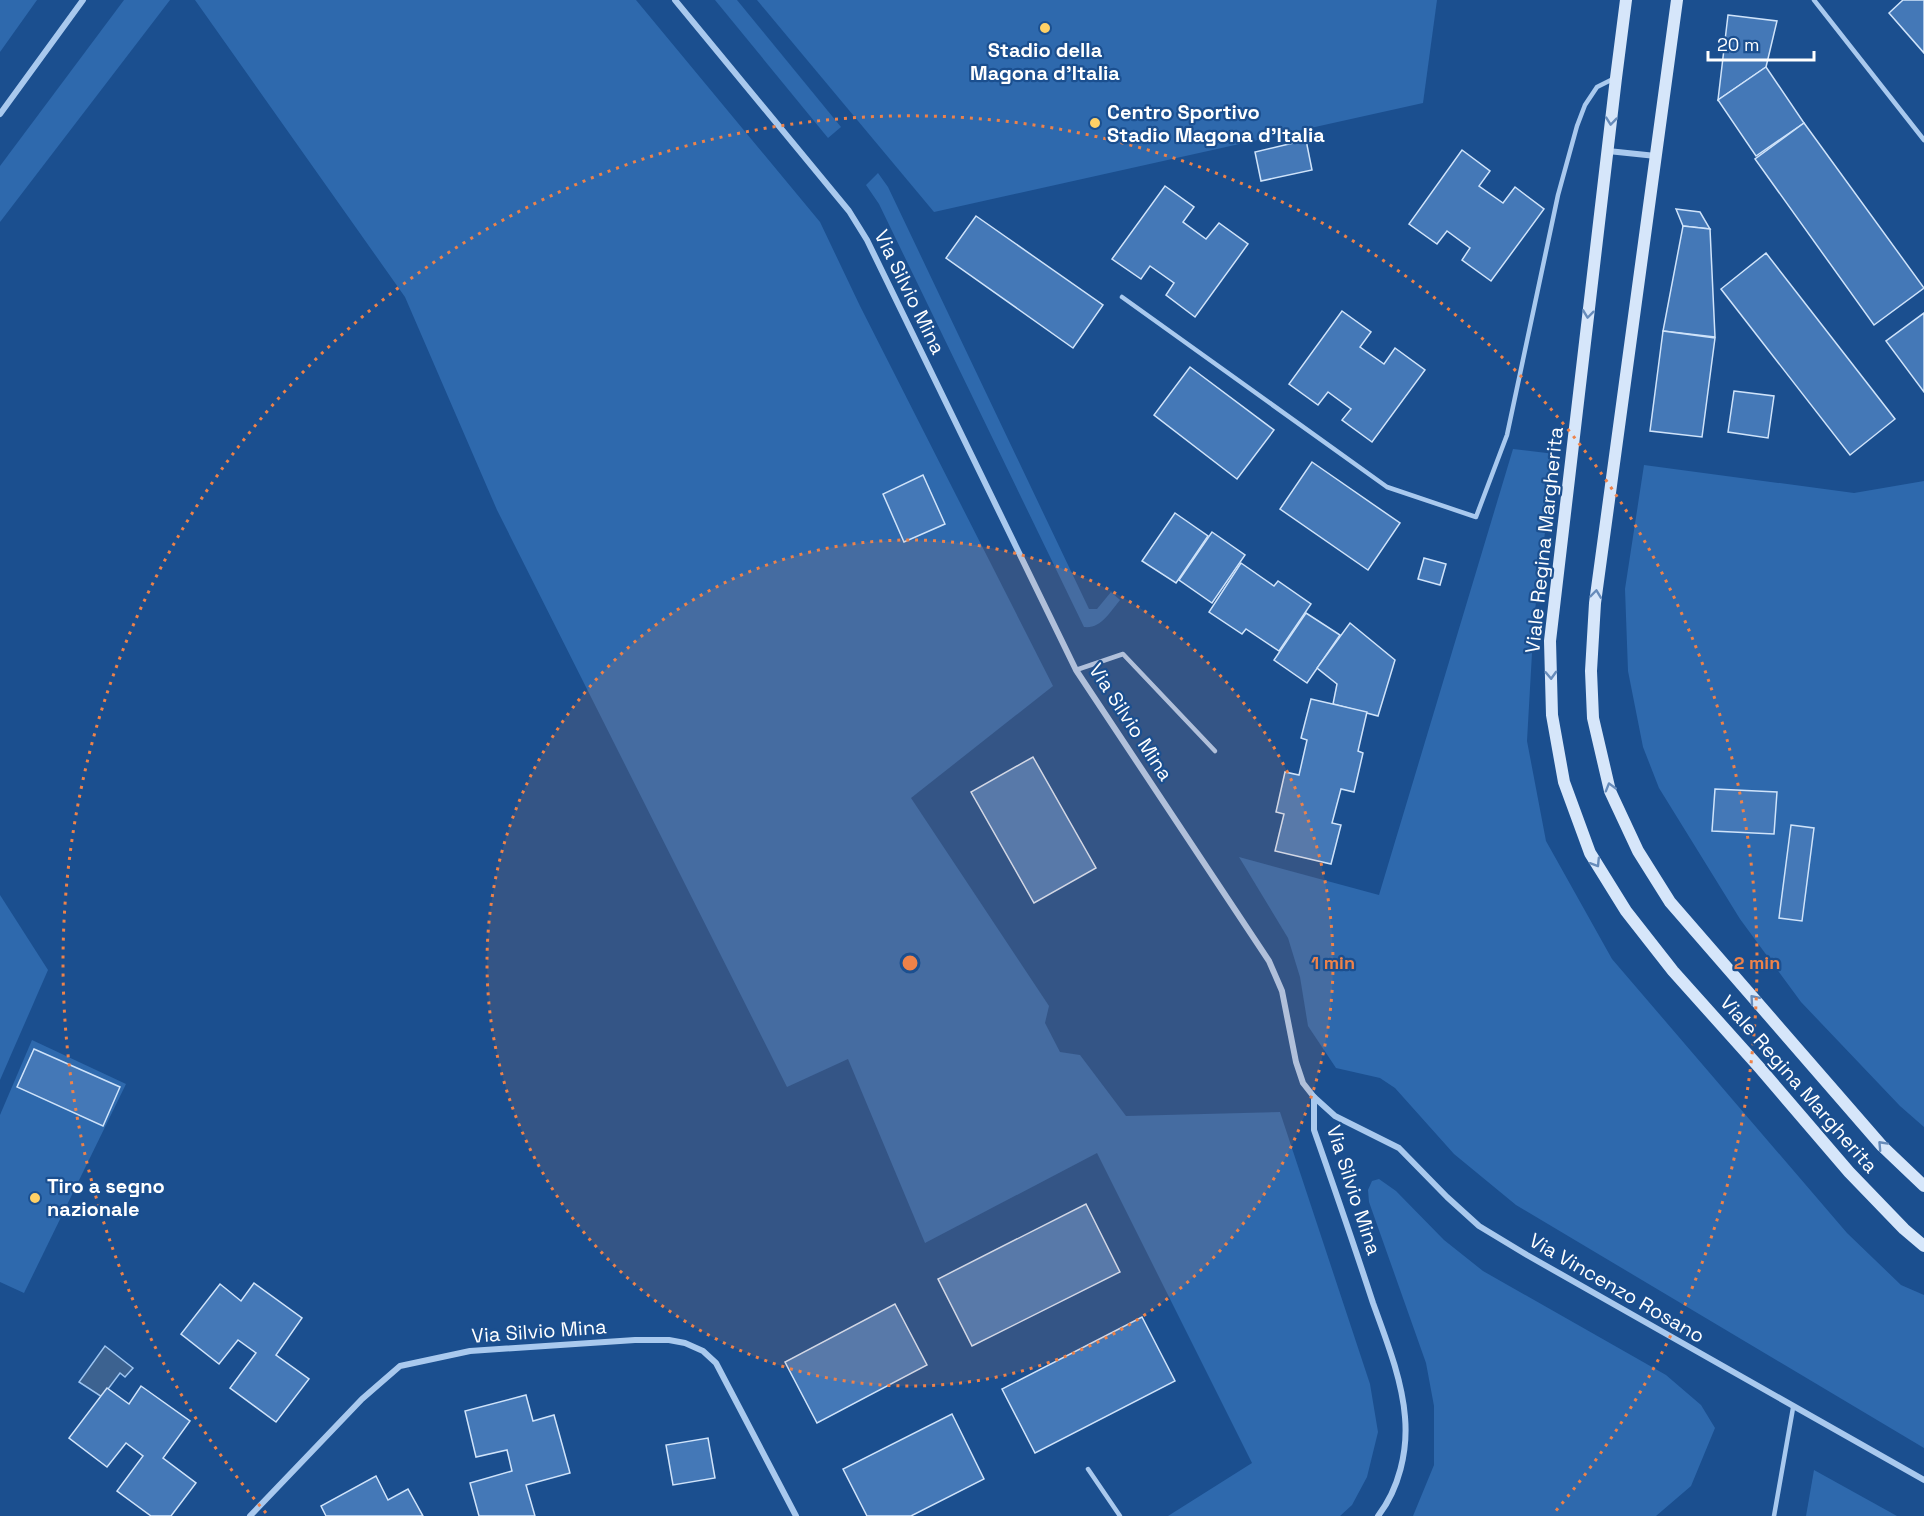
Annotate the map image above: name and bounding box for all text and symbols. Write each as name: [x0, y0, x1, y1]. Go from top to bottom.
marker: Stadio della Magona d'Italia: [1038, 21, 1052, 35]
scale bar: [1708, 24, 1814, 62]
text: 20 m: [1717, 33, 1760, 56]
place label: Stadio della Magona d'Italia: [970, 37, 1120, 86]
place label: Centro Sportivo Stadio Magona d'Italia: [1107, 99, 1325, 148]
marker: Centro Sportivo Stadio Magona d'Italia: [1088, 116, 1102, 130]
one-way arrow: [1605, 116, 1618, 125]
street label: Via Silvio Mina: [869, 226, 951, 358]
one-way arrow: [1582, 310, 1595, 319]
street label: Viale Regina Margherita: [1519, 425, 1569, 655]
one-way arrow: [1589, 590, 1602, 599]
street label: Via Silvio Mina: [1083, 658, 1179, 786]
one-way arrow: [1544, 670, 1557, 679]
one-way arrow: [1605, 782, 1617, 793]
one-way arrow: [1588, 857, 1600, 867]
text: 1 min: [1311, 951, 1355, 974]
text: 2 min: [1734, 951, 1780, 974]
centre of rings: [900, 953, 920, 973]
street label: Viale Regina Margherita: [1714, 990, 1884, 1178]
one-way arrow: [1750, 995, 1761, 1006]
street label: Via Silvio Mina: [1321, 1122, 1387, 1258]
one-way arrow: [1878, 1142, 1889, 1152]
place label: Tiro a segno nazionale: [47, 1173, 165, 1222]
marker: Tiro a segno nazionale: [28, 1191, 42, 1205]
street label: Via Vincenzo Rosano: [1525, 1227, 1709, 1349]
street label: Via Silvio Mina: [471, 1313, 607, 1349]

